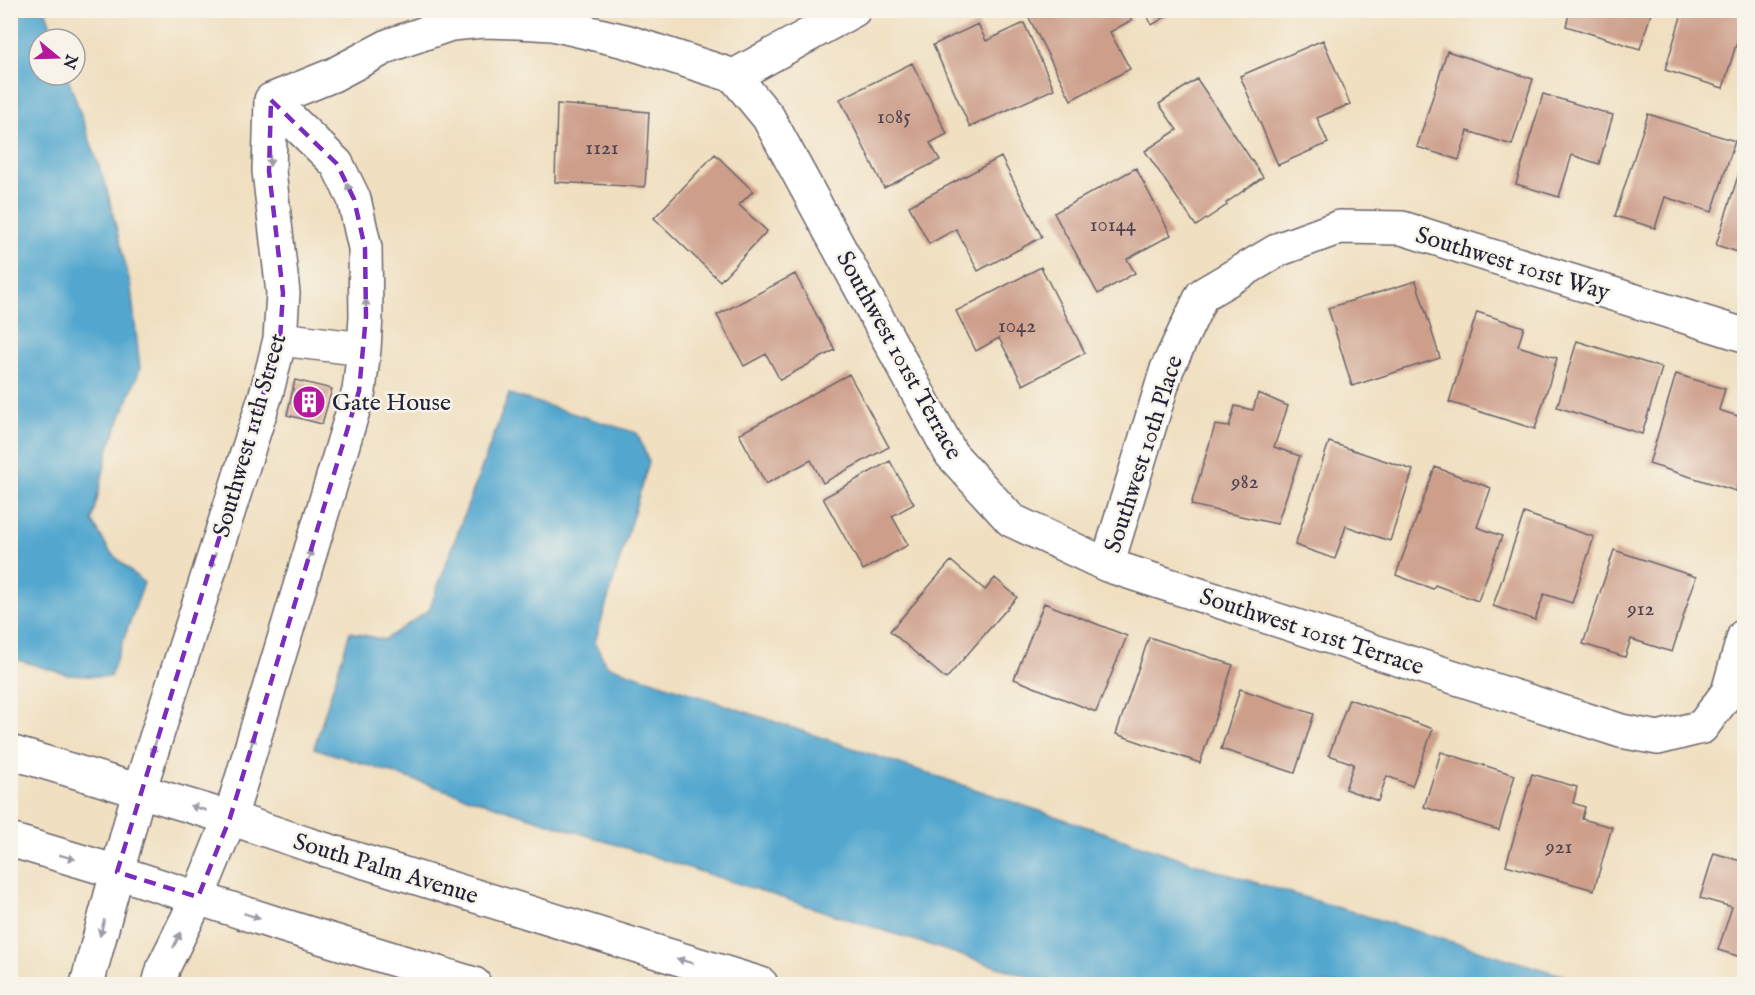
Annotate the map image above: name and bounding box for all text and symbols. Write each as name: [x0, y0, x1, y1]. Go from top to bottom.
north arrow: [27, 27, 87, 87]
text: N: [58, 50, 81, 71]
house number: 1085: [877, 104, 911, 131]
house number: 1121: [585, 135, 619, 162]
one-way arrow: [265, 149, 274, 168]
one-way arrow: [346, 183, 355, 200]
house number: 10144: [1090, 212, 1137, 239]
street label: Southwest 101st Way: [1412, 220, 1614, 309]
street label: Southwest 101st Terrace: [828, 246, 969, 466]
one-way arrow: [361, 297, 371, 316]
house number: 1042: [998, 313, 1036, 340]
street label: Southwest 11th Street: [207, 330, 294, 541]
street label: Southwest 10th Place: [1098, 352, 1191, 557]
building icon: Gate House: [291, 384, 327, 420]
place label: Gate House: [332, 388, 451, 419]
house number: 982: [1230, 469, 1259, 496]
one-way arrow: [305, 548, 314, 566]
one-way arrow: [208, 552, 217, 570]
street label: Southwest 101st Terrace: [1196, 582, 1428, 683]
house number: 912: [1627, 596, 1655, 623]
one-way arrow: [248, 734, 257, 752]
one-way arrow: [148, 738, 158, 756]
one-way arrow: [189, 803, 207, 813]
street label: South Palm Avenue: [289, 827, 482, 912]
house number: 921: [1545, 834, 1572, 861]
one-way arrow: [58, 853, 76, 862]
one-way arrow: [243, 911, 261, 921]
one-way arrow: [97, 919, 107, 937]
one-way arrow: [172, 932, 182, 949]
one-way arrow: [676, 956, 694, 965]

